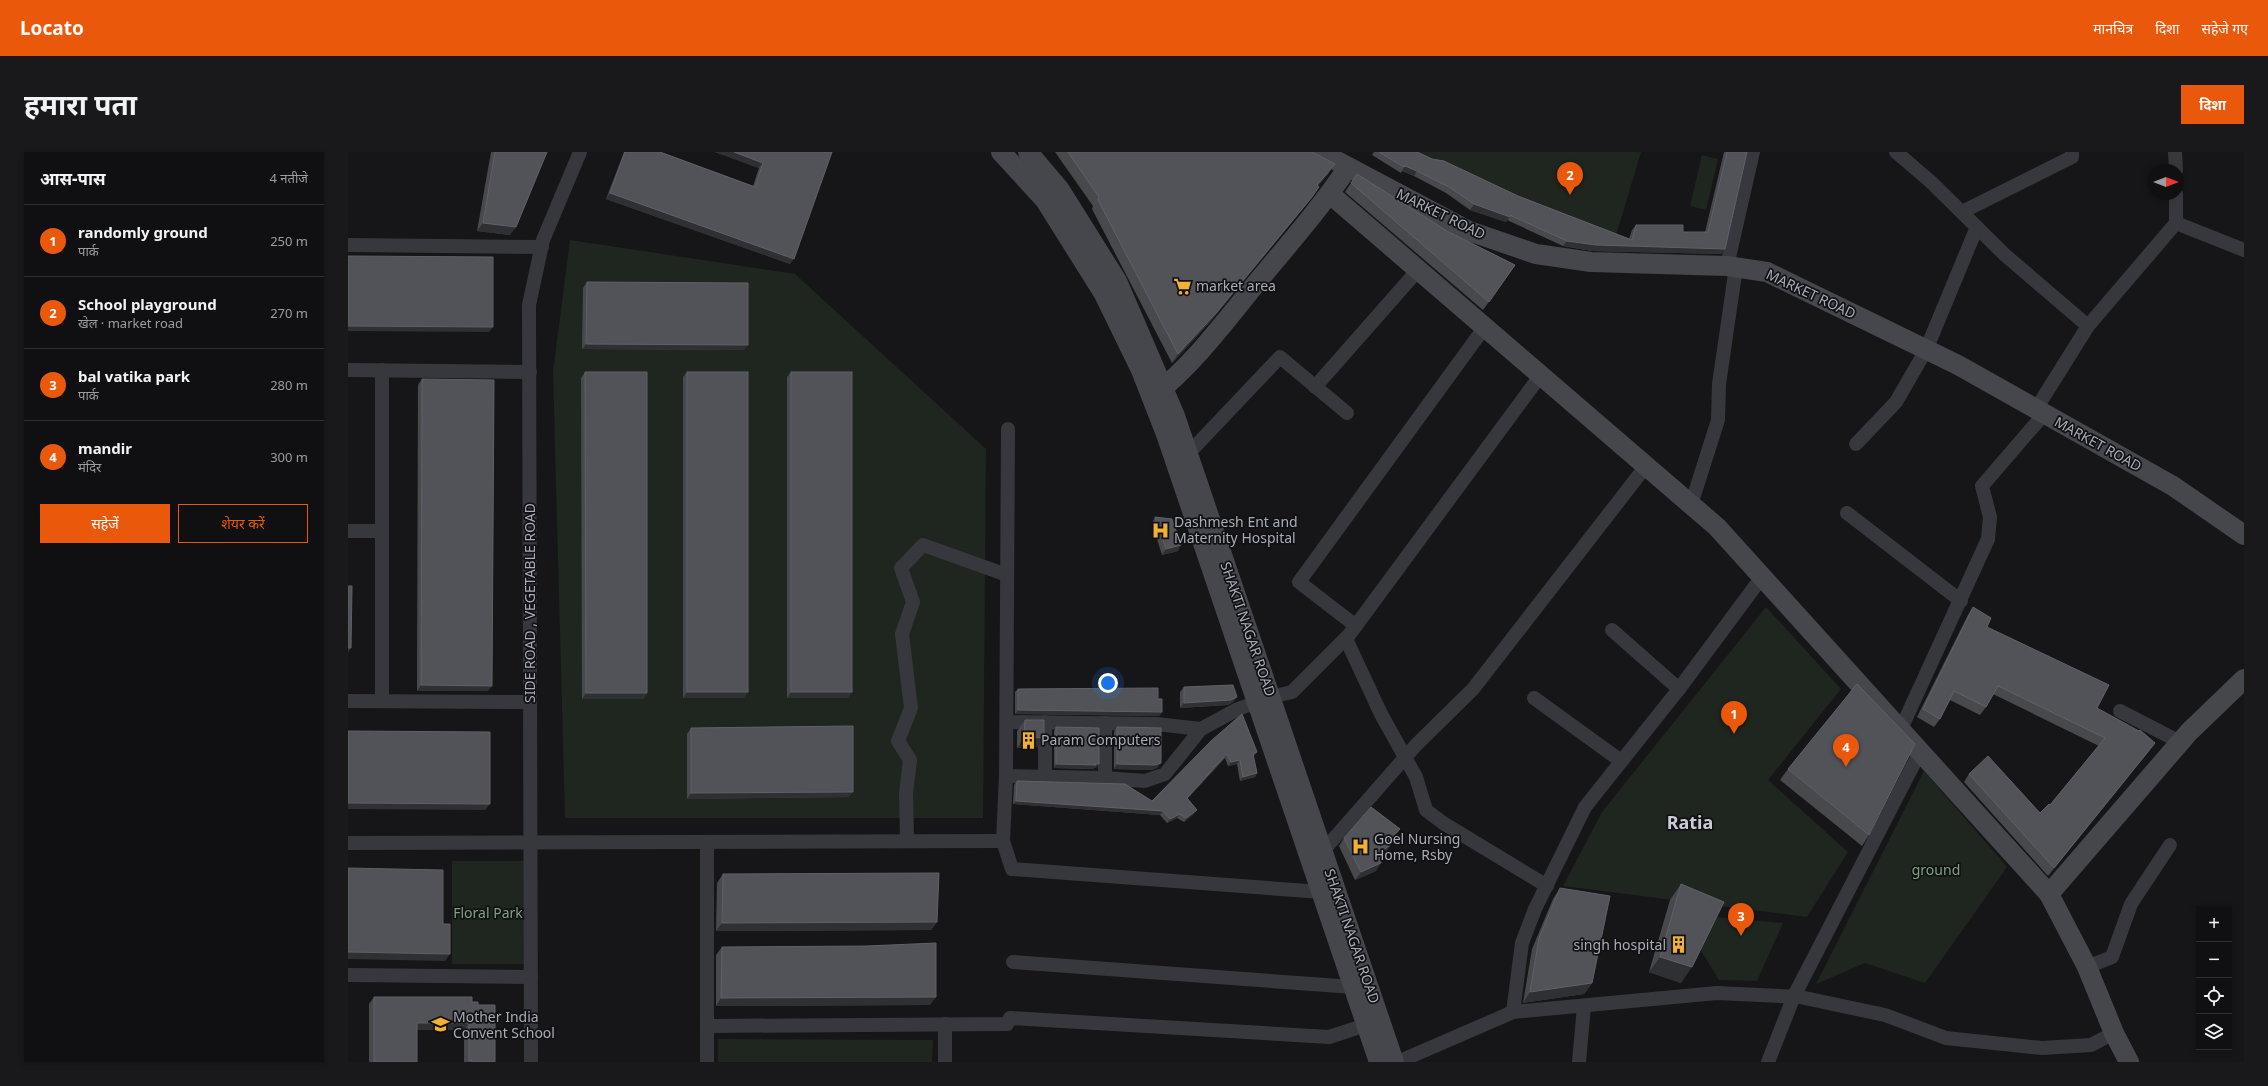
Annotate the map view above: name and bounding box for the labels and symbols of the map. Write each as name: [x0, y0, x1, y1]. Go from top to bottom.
pin: 2: [1557, 162, 1583, 195]
north arrow: [2148, 164, 2184, 200]
street label: MARKET ROAD: [1394, 184, 1489, 243]
street label: MARKET ROAD: [1763, 264, 1859, 323]
supermarket icon: market area: [1173, 276, 1193, 296]
place label: market area: [1196, 276, 1276, 295]
street label: MARKET ROAD: [2051, 412, 2145, 475]
street label: SIDE ROAD , VEGETABLE ROAD: [520, 503, 539, 703]
place label: Dashmesh Ent and Maternity Hospital: [1174, 512, 1298, 547]
hospital icon: Dashmesh Ent and Maternity Hospital: [1151, 520, 1171, 540]
street label: SHAKTI NAGAR ROAD: [1217, 559, 1280, 699]
your location: [1098, 673, 1118, 693]
pin: 1: [1721, 701, 1747, 734]
building icon: Param Computers: [1018, 730, 1038, 750]
place label: Param Computers: [1041, 730, 1161, 749]
pin: 4: [1833, 734, 1859, 767]
district label: Ratia: [1667, 810, 1713, 834]
place label: Goel Nursing Home, Rsby: [1374, 829, 1460, 864]
hospital icon: Goel Nursing Home, Rsby: [1351, 837, 1371, 857]
park label: ground: [1912, 860, 1960, 879]
street label: SHAKTI NAGAR ROAD: [1321, 866, 1384, 1006]
park label: Floral Park: [453, 903, 523, 922]
pin: 3: [1728, 903, 1754, 936]
place label: singh hospital: [1574, 935, 1666, 954]
building icon: singh hospital: [1669, 935, 1689, 955]
place label: Mother India Convent School: [453, 1007, 555, 1042]
school or university icon: Mother India Convent School: [430, 1015, 450, 1035]

